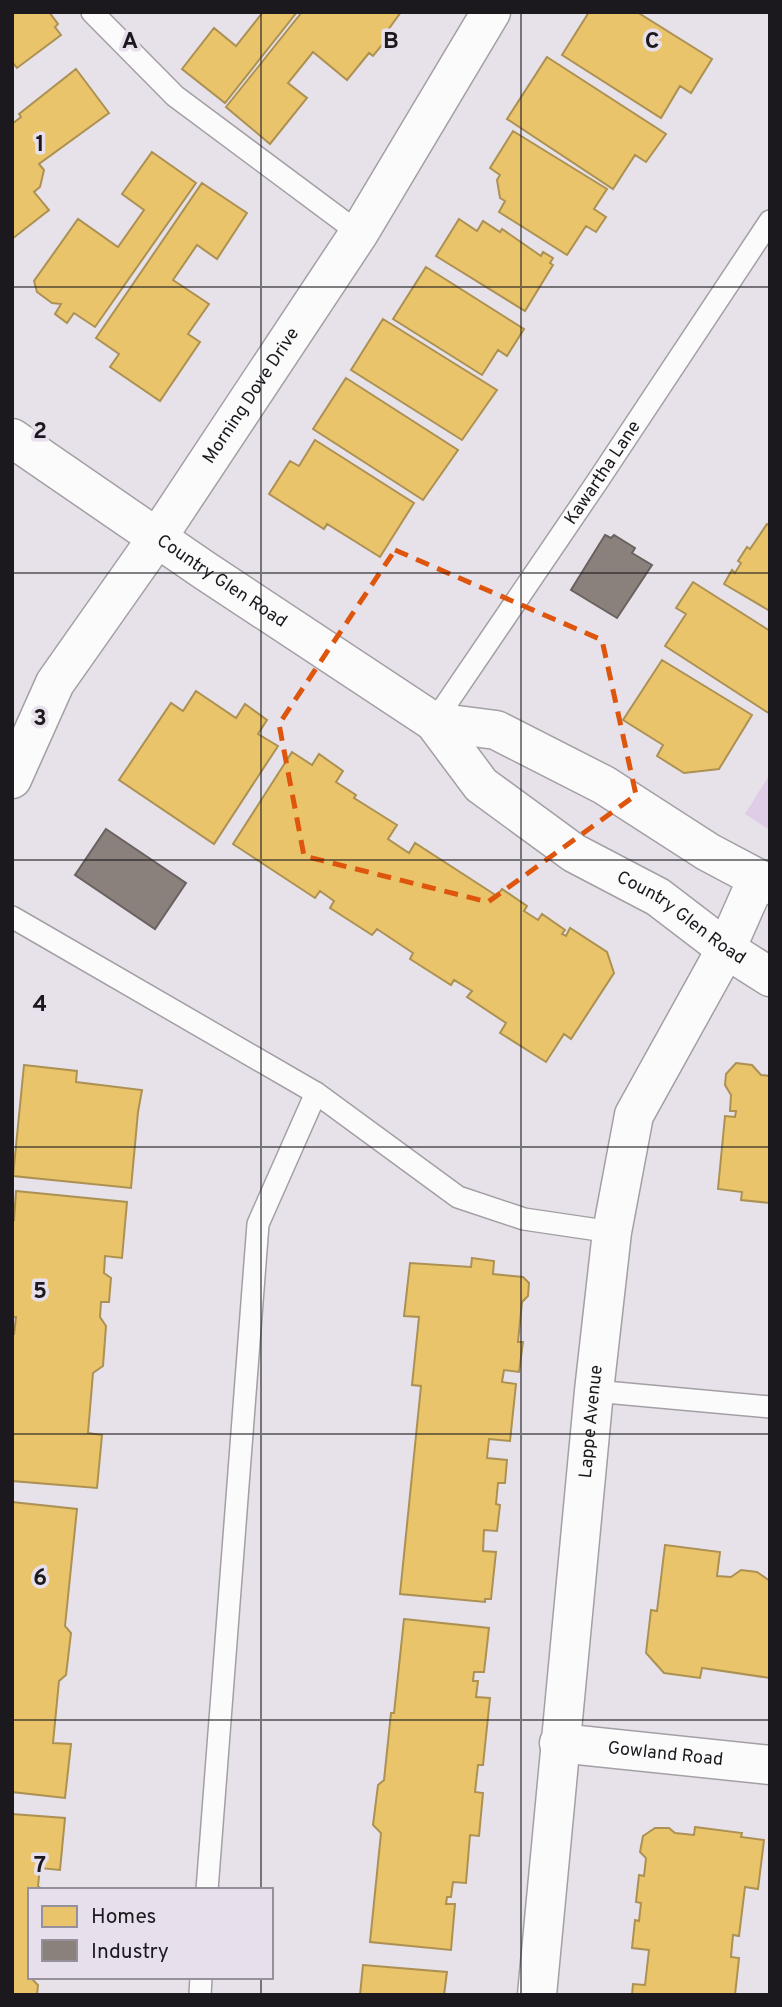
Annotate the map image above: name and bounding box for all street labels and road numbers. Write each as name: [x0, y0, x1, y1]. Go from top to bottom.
street label: Morning Dove Drive: [198, 323, 305, 468]
street label: Kawartha Lane: [560, 416, 646, 529]
street label: Country Glen Road: [152, 529, 291, 633]
street label: Country Glen Road: [613, 866, 750, 970]
street label: Lappe Avenue: [574, 1364, 608, 1479]
street label: Gowland Road: [607, 1737, 724, 1772]

